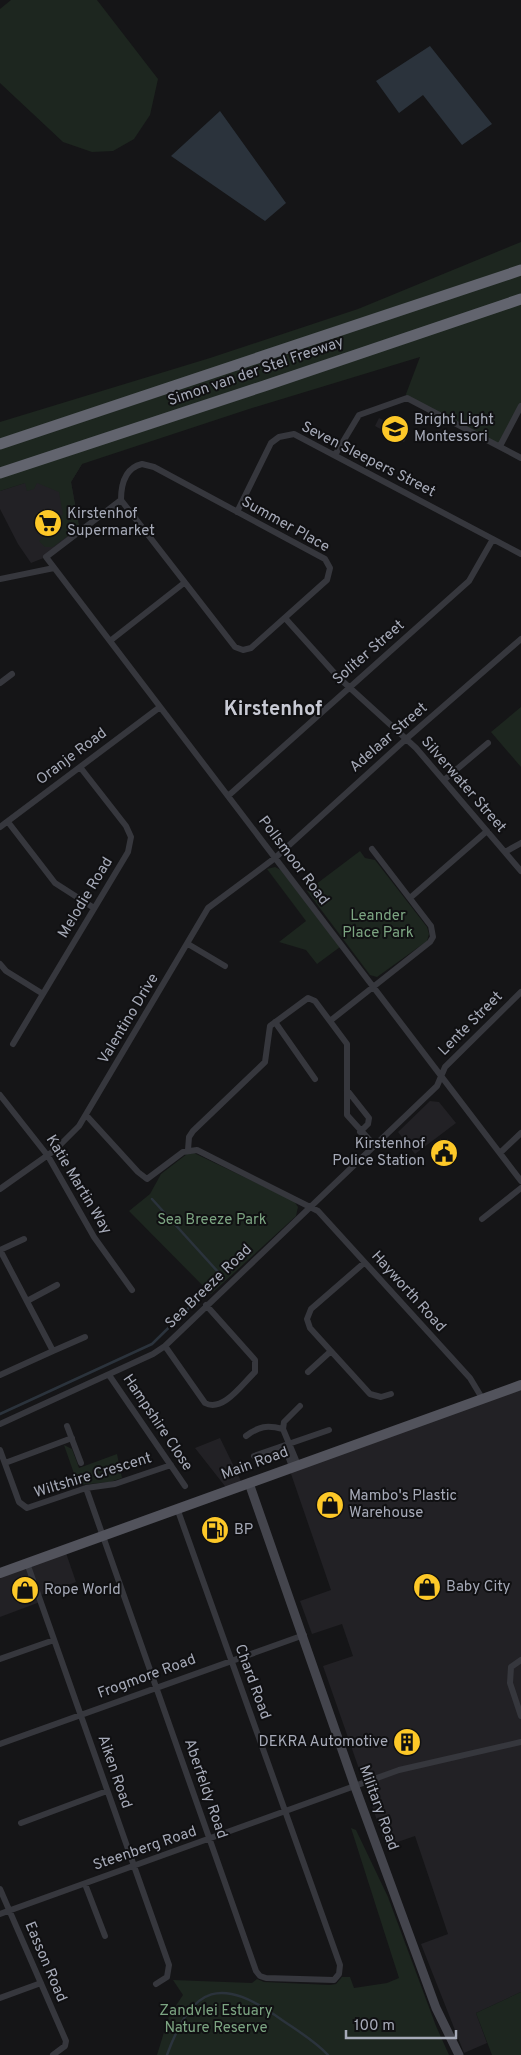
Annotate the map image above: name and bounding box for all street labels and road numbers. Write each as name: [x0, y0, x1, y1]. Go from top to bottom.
street label: Simon van der Stel Freeway: [166, 333, 346, 411]
street label: Seven Sleepers Street: [298, 418, 438, 502]
street label: Summer Place: [237, 493, 333, 557]
street label: Soliter Street: [329, 617, 409, 689]
street label: Adelaar Street: [346, 699, 432, 777]
street label: Oranje Road: [33, 724, 111, 790]
street label: Silverwater Street: [416, 733, 510, 837]
street label: Pollsmoor Road: [253, 813, 333, 909]
street label: Melodie Road: [54, 854, 118, 942]
street label: Valentino Drive: [95, 970, 163, 1068]
street label: Lente Street: [435, 988, 507, 1060]
street label: Katie Martin Way: [41, 1132, 115, 1238]
street label: Sea Breeze Road: [162, 1241, 256, 1333]
street label: Hayworth Road: [367, 1247, 449, 1337]
street label: Hampshire Close: [118, 1371, 196, 1475]
street label: Main Road: [219, 1443, 291, 1485]
street label: Wiltshire Crescent: [32, 1449, 154, 1503]
street label: Chard Road: [230, 1642, 274, 1722]
street label: Frogmore Road: [95, 1650, 199, 1704]
street label: Aiken Road: [93, 1733, 135, 1811]
street label: Aberfeldy Road: [179, 1737, 231, 1841]
street label: Military Road: [354, 1763, 402, 1853]
street label: Steenberg Road: [91, 1822, 199, 1876]
street label: Easson Road: [20, 1919, 70, 2005]

